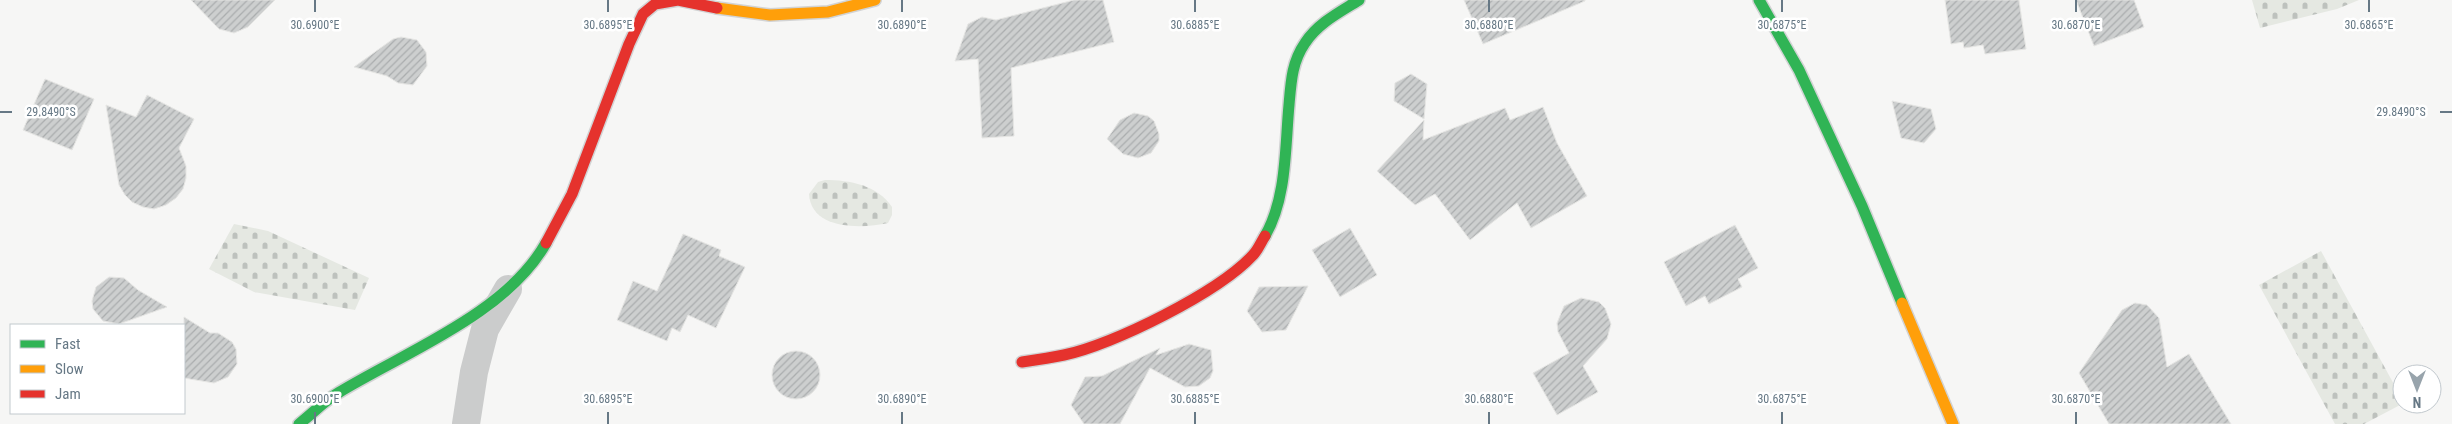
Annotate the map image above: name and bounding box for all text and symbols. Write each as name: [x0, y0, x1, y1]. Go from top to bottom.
text: 30.6900°E: [290, 18, 340, 32]
text: 30.6895°E: [583, 18, 633, 32]
text: 30.6890°E: [877, 18, 927, 32]
text: 30.6885°E: [1170, 18, 1220, 32]
text: 30.6880°E: [1464, 18, 1514, 32]
text: 30.6875°E: [1757, 18, 1807, 32]
text: 30.6870°E: [2051, 18, 2101, 32]
text: 30.6865°E: [2344, 18, 2394, 32]
text: 29.8490°S: [26, 105, 76, 119]
text: 29.8490°S: [2376, 105, 2426, 119]
legend: [10, 324, 185, 414]
text: Fast: [55, 335, 80, 353]
text: Slow: [55, 360, 84, 378]
north arrow: [2392, 364, 2442, 414]
text: Jam: [55, 385, 81, 403]
text: 30.6900°E: [290, 392, 340, 406]
text: 30.6895°E: [583, 392, 633, 406]
text: 30.6890°E: [877, 392, 927, 406]
text: 30.6885°E: [1170, 392, 1220, 406]
text: 30.6880°E: [1464, 392, 1514, 406]
text: 30.6875°E: [1757, 392, 1807, 406]
text: 30.6870°E: [2051, 392, 2101, 406]
text: N: [2413, 394, 2421, 410]

